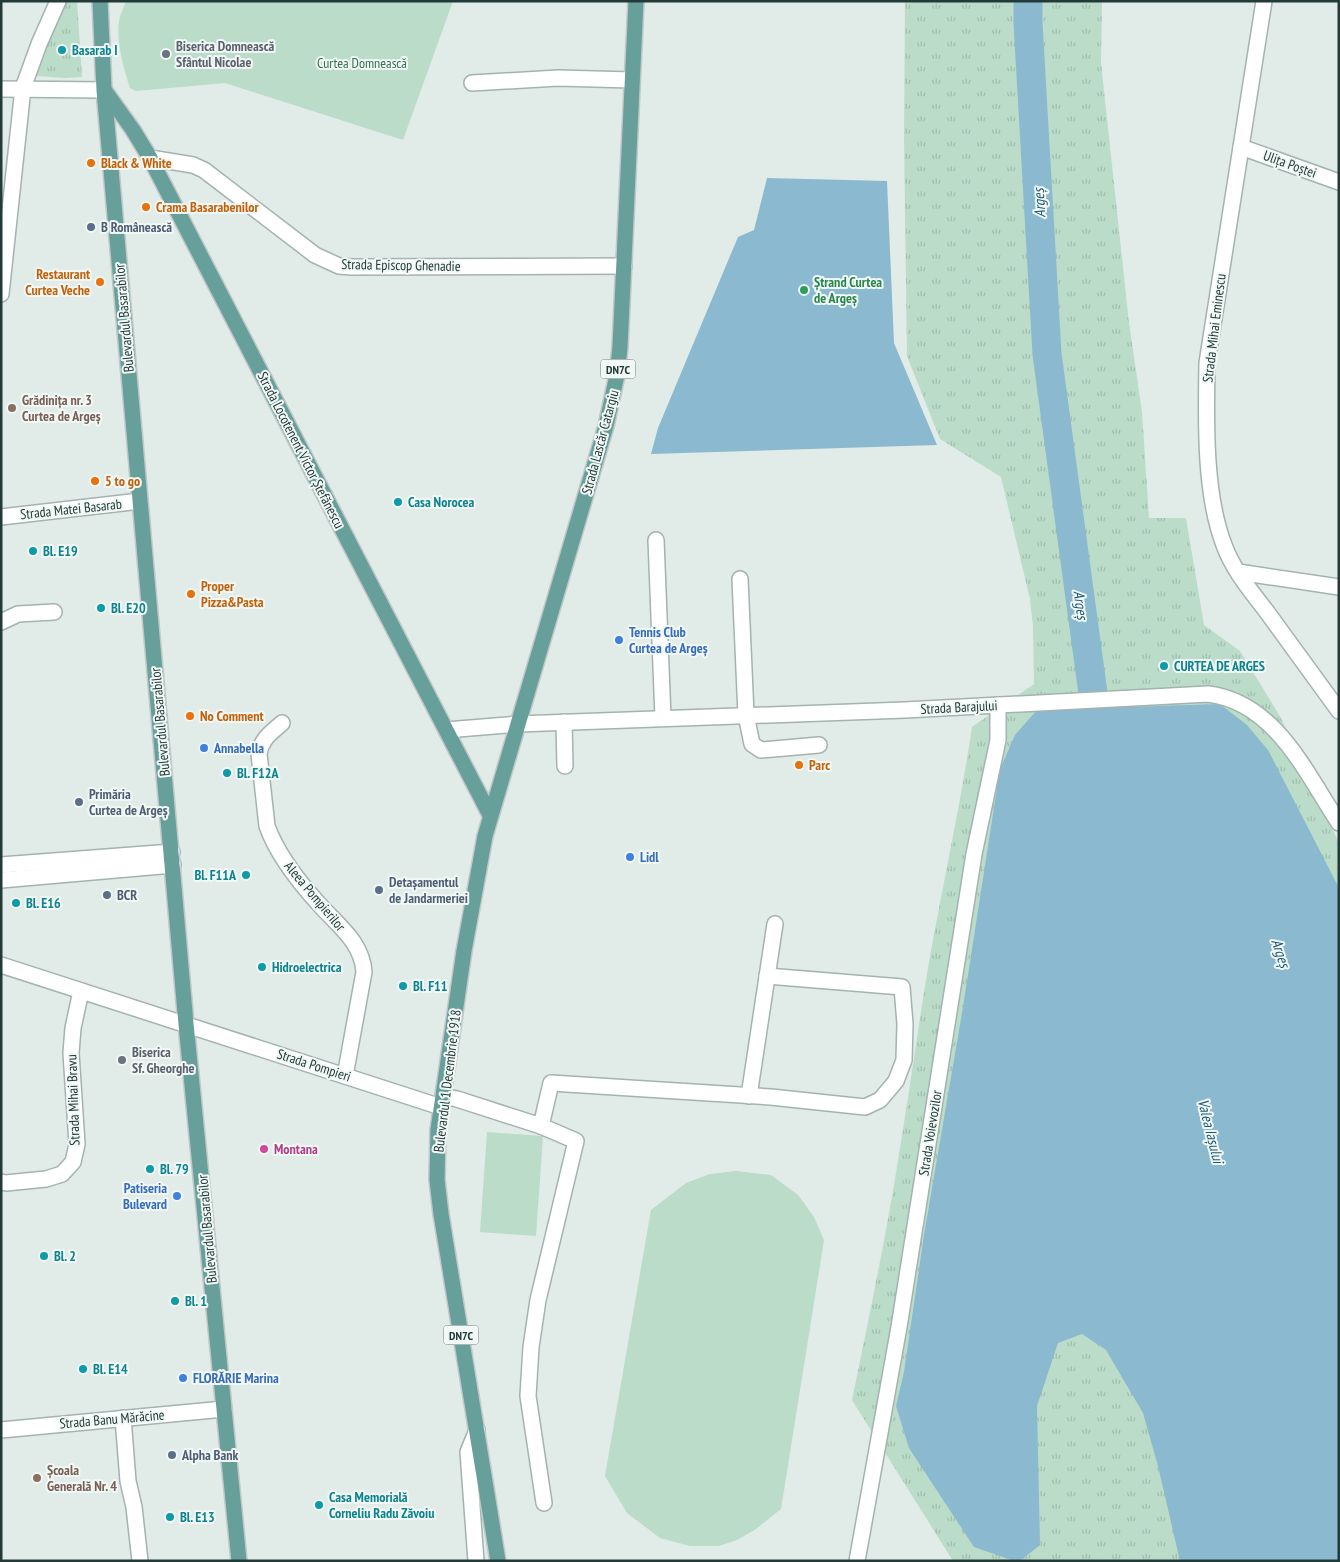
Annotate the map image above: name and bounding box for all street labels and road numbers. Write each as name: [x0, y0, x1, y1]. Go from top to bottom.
street label: Ulița Poștei: [1261, 146, 1319, 182]
street label: Strada Episcop Ghenadie: [341, 255, 461, 275]
street label: Bulevardul Basarabilor: [110, 263, 138, 373]
street label: Strada Mihai Eminescu: [1198, 273, 1230, 383]
road number: DN7C: [600, 359, 636, 378]
street label: Strada Locotenent Victor Ștefănescu: [254, 369, 348, 531]
street label: Strada Lascăr Catargiu: [577, 388, 623, 496]
street label: Strada Matei Basarab: [19, 495, 123, 523]
street label: Bulevardul Basarabilor: [146, 667, 174, 777]
street label: Strada Barajului: [920, 696, 998, 718]
street label: Aleea Pompierilor: [280, 857, 350, 935]
street label: Bulevardul 1 Decembrie 1918: [429, 1009, 465, 1153]
street label: Strada Pompieri: [275, 1045, 353, 1085]
street label: Strada Mihai Bravu: [62, 1054, 84, 1146]
street label: Strada Voievozilor: [914, 1089, 946, 1177]
street label: Bulevardul Basarabilor: [193, 1174, 221, 1284]
road number: DN7C: [444, 1326, 478, 1344]
street label: Strada Banu Mărăcine: [59, 1405, 165, 1433]

